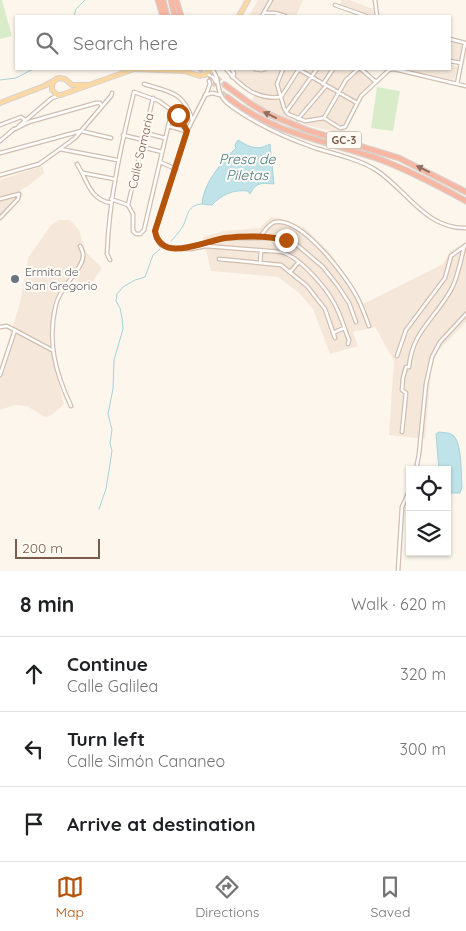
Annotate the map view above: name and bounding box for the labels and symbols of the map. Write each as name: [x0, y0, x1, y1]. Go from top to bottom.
route start: [167, 104, 190, 127]
one-way arrow: [263, 111, 277, 119]
street label: Calle Samaria: [125, 112, 157, 190]
road number: GC-3: [326, 132, 362, 148]
water label: Presa de Piletas: [219, 150, 276, 184]
one-way arrow: [416, 165, 430, 173]
route end: [275, 229, 298, 252]
place label: Ermita de San Gregorio: [25, 264, 98, 293]
marker: Ermita de San Gregorio: [9, 273, 21, 285]
scale bar: [15, 536, 100, 559]

